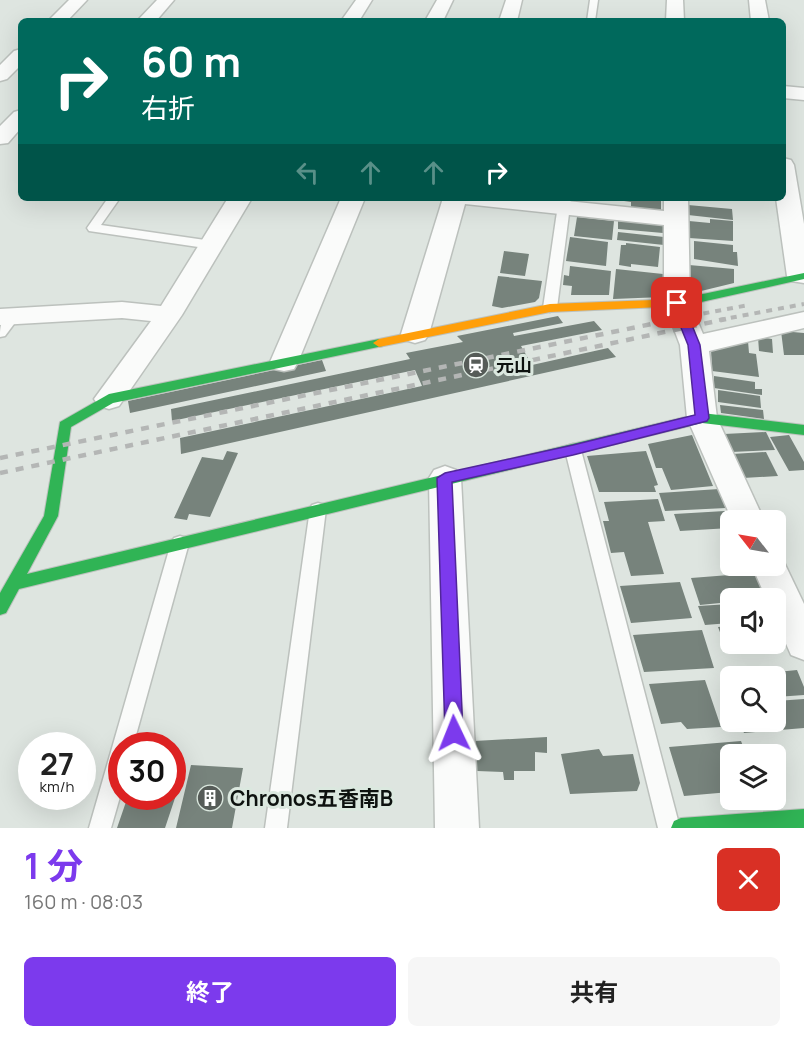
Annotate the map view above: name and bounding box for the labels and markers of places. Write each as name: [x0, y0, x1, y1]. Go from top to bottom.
pin: [651, 277, 702, 328]
station icon: 元山: [461, 350, 491, 380]
place label: 元山: [496, 353, 532, 377]
building icon: Chronos五香南B: [195, 783, 225, 813]
place label: Chronos五香南B: [230, 784, 393, 812]

